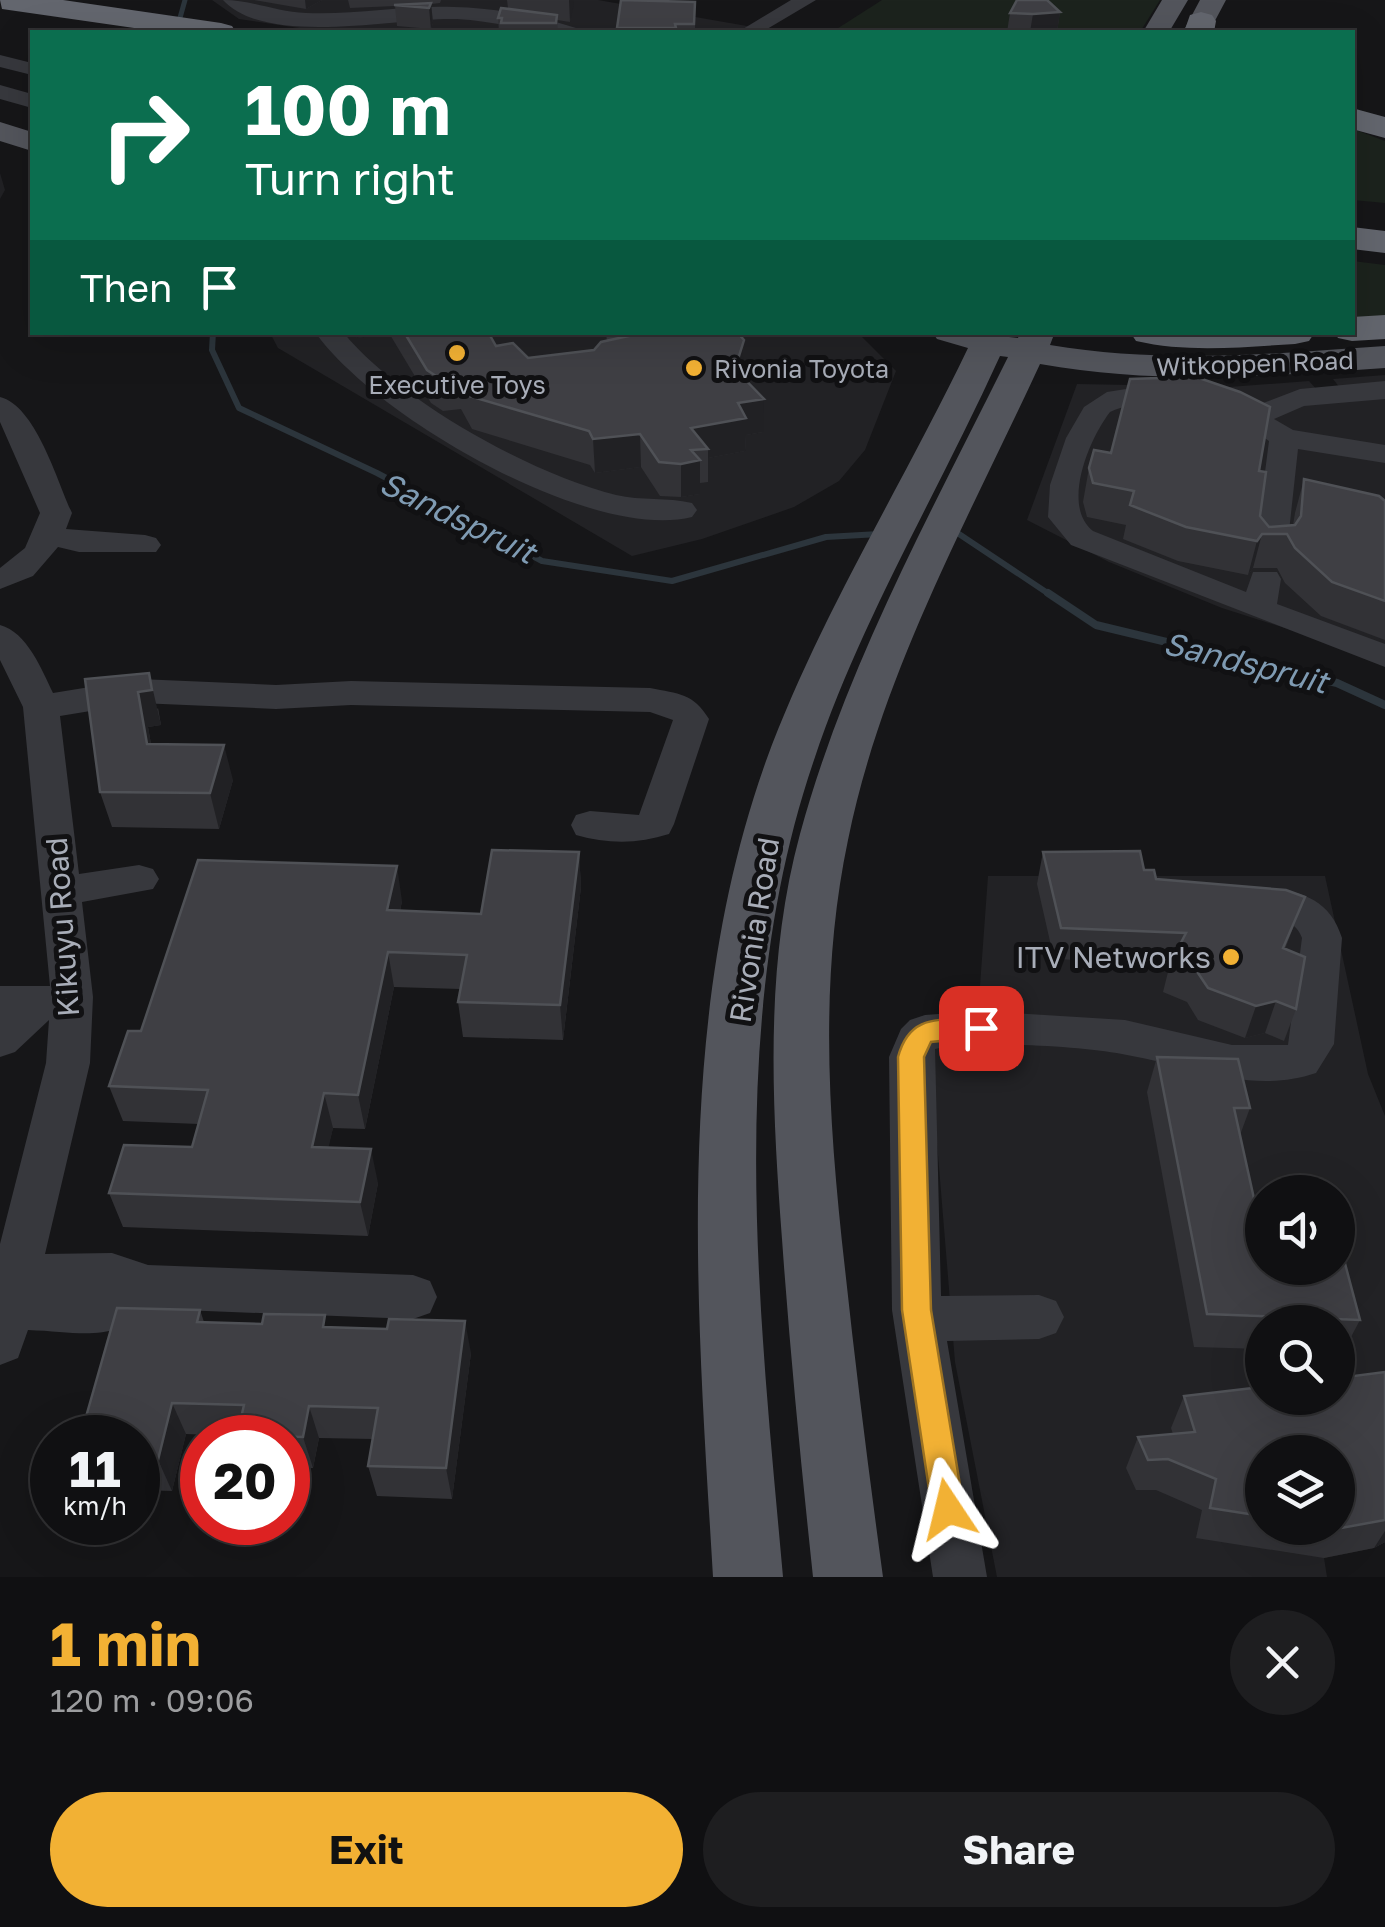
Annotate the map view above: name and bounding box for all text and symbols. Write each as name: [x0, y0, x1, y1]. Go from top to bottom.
text: 100 m: [245, 66, 451, 150]
icon: right: [80, 70, 210, 200]
text: Turn right: [245, 151, 455, 205]
icon: arrive: [192, 260, 247, 315]
text: Then: [80, 265, 172, 310]
marker: Executive Toys: [446, 342, 468, 364]
street label: Witkoppen Road: [1156, 344, 1354, 382]
place label: Rivonia Toyota: [714, 353, 889, 384]
marker: Rivonia Toyota: [683, 357, 705, 379]
place label: Executive Toys: [368, 369, 546, 400]
water label: Sandspruit: [374, 463, 545, 572]
water label: Sandspruit: [1160, 623, 1335, 702]
street label: Rivonia Road: [722, 835, 786, 1025]
street label: Kikuyu Road: [38, 836, 86, 1018]
place label: ITV Networks: [1015, 939, 1211, 975]
marker: ITV Networks: [1220, 946, 1242, 968]
pin: [939, 986, 1024, 1071]
icon: arrive: [954, 1001, 1009, 1056]
map controls: [1245, 1175, 1355, 1545]
button: sound: [1245, 1175, 1355, 1285]
button: search: [1245, 1305, 1355, 1415]
speed limit sign: 20: [180, 1415, 310, 1545]
button: layers: [1245, 1435, 1355, 1545]
text: 11: [69, 1438, 121, 1498]
position arrow: [896, 1457, 1000, 1561]
text: km/h: [63, 1490, 127, 1521]
text: 1 min: [50, 1607, 201, 1679]
button: close: [1230, 1610, 1335, 1715]
text: 120 m · 09:06: [50, 1681, 254, 1719]
button: Exit: [50, 1792, 683, 1907]
button: Share: [703, 1792, 1335, 1907]

